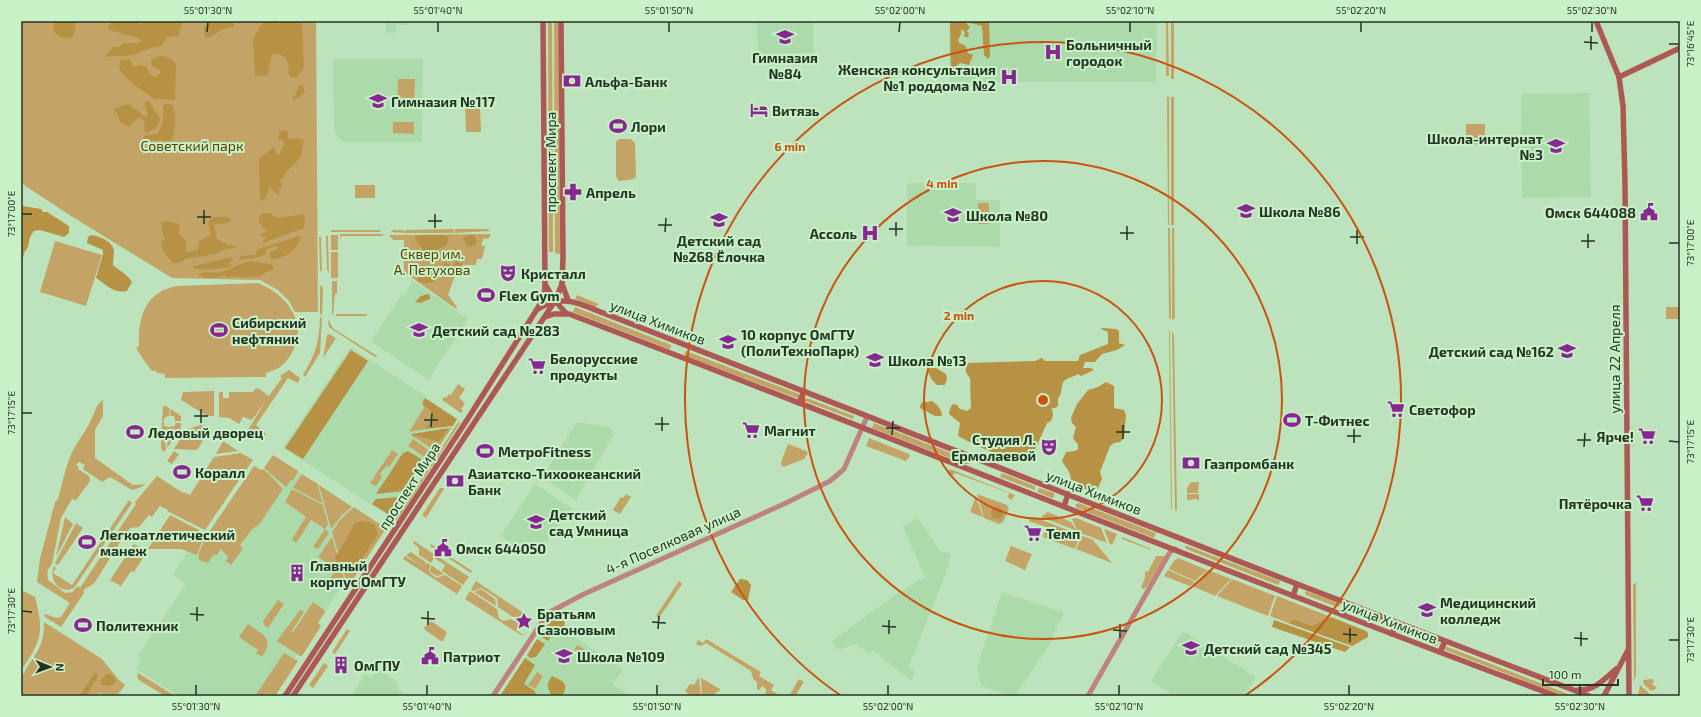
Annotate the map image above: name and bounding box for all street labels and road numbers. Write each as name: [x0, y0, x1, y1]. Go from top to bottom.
street label: проспект Мира: [542, 112, 559, 212]
street label: улица Химиков: [608, 296, 708, 348]
street label: улица 22 Апреля: [1606, 304, 1623, 414]
street label: проспект Мира: [374, 439, 444, 533]
street label: улица Химиков: [1044, 466, 1144, 518]
street label: 4-я Поселковая улица: [603, 503, 743, 577]
street label: улица Химиков: [1340, 595, 1440, 647]

